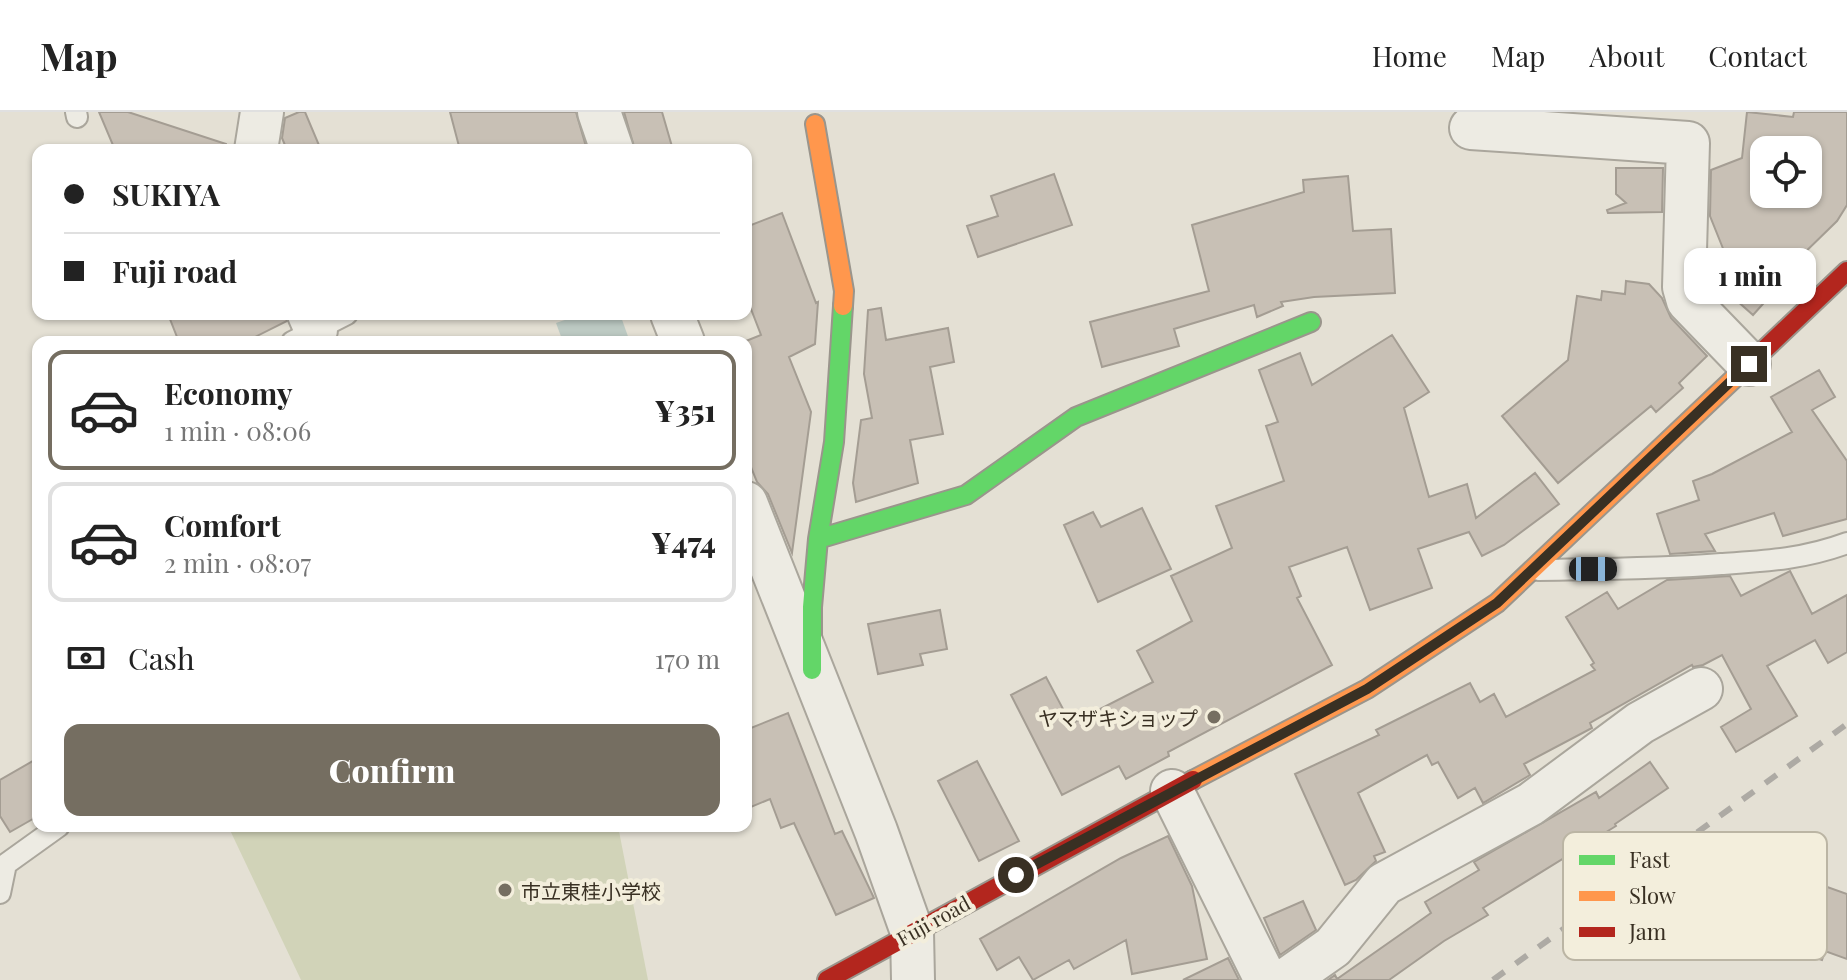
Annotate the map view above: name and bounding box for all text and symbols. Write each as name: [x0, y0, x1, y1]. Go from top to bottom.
text: Map: [40, 30, 117, 81]
text: Home: [1372, 37, 1447, 74]
text: Map: [1491, 37, 1545, 74]
text: About: [1589, 37, 1664, 74]
text: Contact: [1708, 37, 1807, 74]
map controls: [1750, 136, 1822, 208]
button: locate: [1750, 136, 1822, 208]
text: SUKIYA: [112, 174, 220, 214]
callout: 1 min: [1683, 248, 1815, 304]
text: Fuji road: [112, 251, 237, 291]
text: 1 min: [1718, 258, 1782, 293]
route end: [1731, 346, 1767, 382]
text: Economy: [164, 373, 293, 413]
icon: car: [68, 374, 140, 446]
text: ¥351: [655, 390, 716, 430]
text: 1 min · 08:06: [164, 413, 311, 448]
text: Comfort: [164, 505, 281, 545]
icon: car: [68, 506, 140, 578]
text: ¥474: [651, 522, 716, 562]
text: 2 min · 08:07: [164, 545, 311, 580]
car: [1569, 557, 1617, 581]
icon: cash: [64, 636, 108, 680]
text: Cash: [128, 638, 195, 678]
text: 170 m: [655, 641, 720, 676]
place label: ヤマザキショップ: [1038, 704, 1198, 731]
marker: ヤマザキショップ: [1205, 708, 1223, 726]
button: Confirm: [64, 724, 720, 816]
legend: [1563, 832, 1827, 960]
text: Fast: [1629, 844, 1671, 874]
route start: [998, 857, 1034, 893]
place label: 市立東桂小学校: [521, 877, 661, 904]
text: Slow: [1629, 880, 1676, 910]
marker: 市立東桂小学校: [496, 881, 514, 899]
street label: Fuji road: [891, 889, 975, 951]
text: Jam: [1628, 916, 1667, 946]

